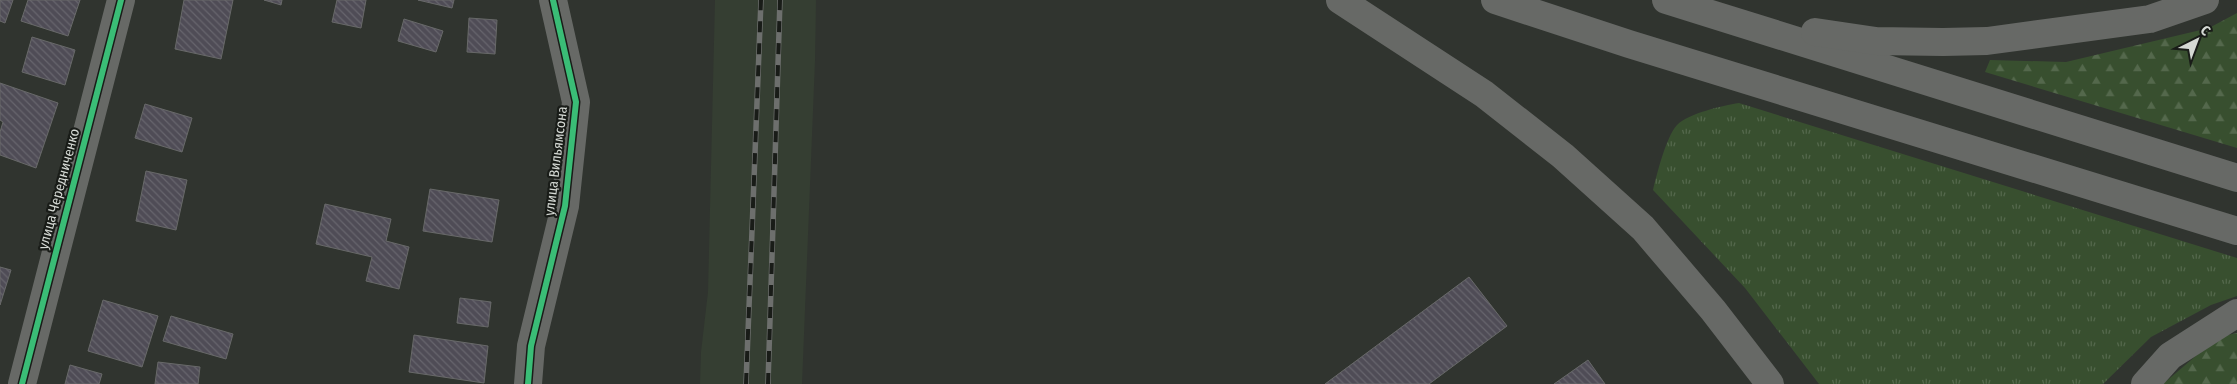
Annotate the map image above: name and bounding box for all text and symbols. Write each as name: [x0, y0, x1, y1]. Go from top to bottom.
north arrow: [2172, 15, 2222, 65]
text: С: [2197, 22, 2214, 40]
street label: улица Вильямсона: [541, 105, 571, 217]
street label: улица Чередниченко: [35, 127, 83, 251]

